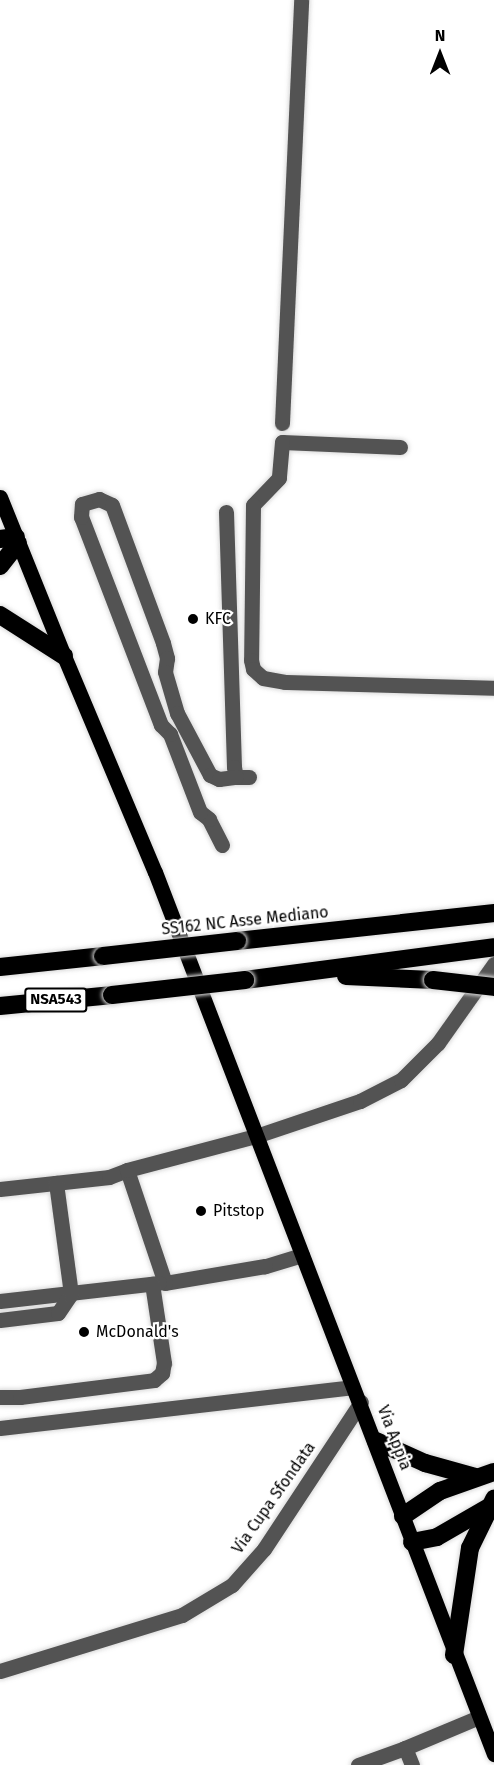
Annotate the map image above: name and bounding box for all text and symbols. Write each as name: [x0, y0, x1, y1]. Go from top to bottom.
north arrow: [410, 24, 470, 84]
text: N: [435, 26, 445, 45]
place label: KFC: [205, 609, 231, 629]
marker: KFC: [186, 612, 200, 626]
street label: SS162 NC Asse Mediano: [160, 903, 330, 939]
road number: NSA543: [23, 988, 89, 1012]
place label: Pitstop: [213, 1201, 264, 1221]
marker: Pitstop: [194, 1204, 208, 1218]
place label: McDonald's: [96, 1322, 179, 1342]
marker: McDonald's: [77, 1325, 91, 1339]
street label: Via Appia: [373, 1403, 415, 1473]
street label: Via Cupa Sfondata: [228, 1439, 320, 1557]

